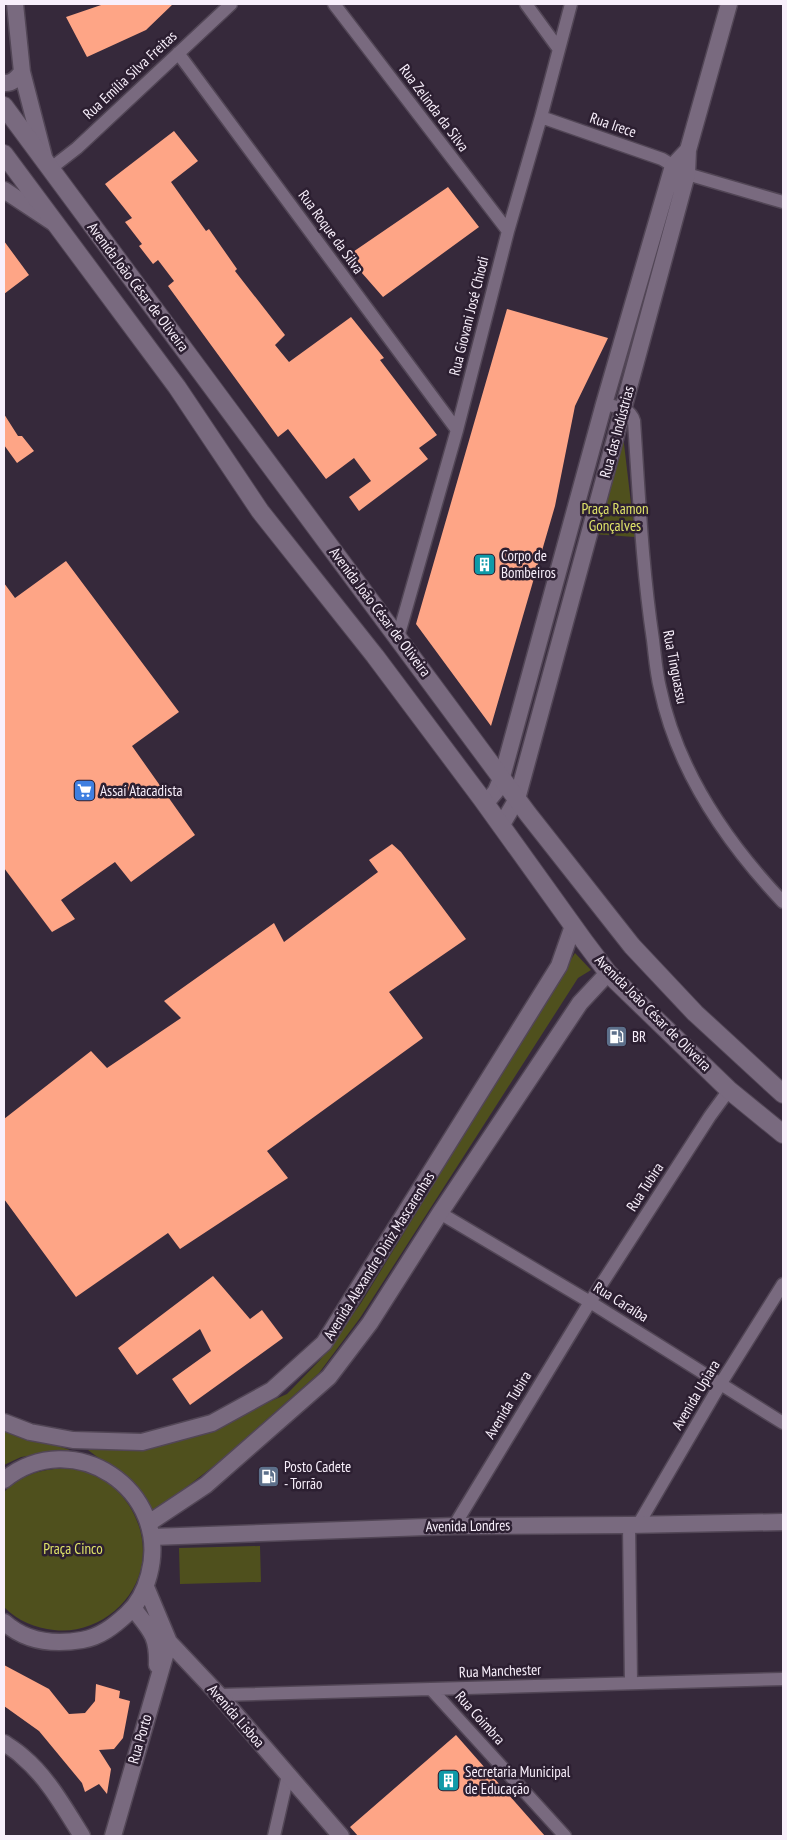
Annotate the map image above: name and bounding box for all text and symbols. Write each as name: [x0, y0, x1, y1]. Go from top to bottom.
street label: Rua Emília Silva Freitas: [79, 26, 181, 123]
street label: Rua Zelinda da Silva: [395, 60, 473, 155]
street label: Rua Irece: [587, 108, 639, 141]
street label: Rua Roque da Silva: [295, 186, 368, 277]
street label: Avenida João César de Oliveira: [84, 218, 193, 355]
street label: Rua Giovani José Chiodi: [445, 254, 493, 377]
street label: Rua das Indústrias: [595, 384, 638, 480]
park label: Praça Ramon Gonçalves: [581, 499, 649, 535]
street label: Avenida João César de Oliveira: [326, 543, 435, 680]
place label: Corpo de Bombeiros: [501, 546, 556, 582]
building icon: Corpo de Bombeiros: [473, 553, 497, 577]
street label: Rua Tinguassu: [659, 628, 692, 705]
supermarket icon: Assaí Atacadista: [72, 779, 96, 803]
place label: Assaí Atacadista: [100, 781, 183, 800]
street label: Avenida João César de Oliveira: [591, 950, 716, 1075]
fuel station icon: BR: [604, 1025, 628, 1049]
place label: BR: [632, 1027, 646, 1046]
street label: Rua Tubira: [622, 1159, 667, 1215]
street label: Avenida Alexandre Diniz Mascarenhas: [319, 1168, 438, 1343]
street label: Rua Caraíba: [590, 1277, 652, 1326]
street label: Avenida Upiara: [667, 1356, 724, 1433]
street label: Avenida Tubira: [480, 1367, 535, 1442]
place label: Posto Cadete - Torrão: [284, 1457, 351, 1493]
fuel station icon: Posto Cadete - Torrão: [256, 1464, 280, 1488]
street label: Avenida Londres: [425, 1515, 510, 1536]
park label: Praça Cinco: [43, 1539, 103, 1558]
street label: Rua Manchester: [458, 1660, 542, 1681]
street label: Avenida Lisboa: [204, 1680, 269, 1751]
street label: Rua Coimbra: [451, 1687, 509, 1748]
street label: Rua Porto: [123, 1712, 156, 1766]
place label: Secretaria Municipal de Educação: [465, 1762, 571, 1798]
building icon: Secretaria Municipal de Educação: [437, 1769, 461, 1793]

